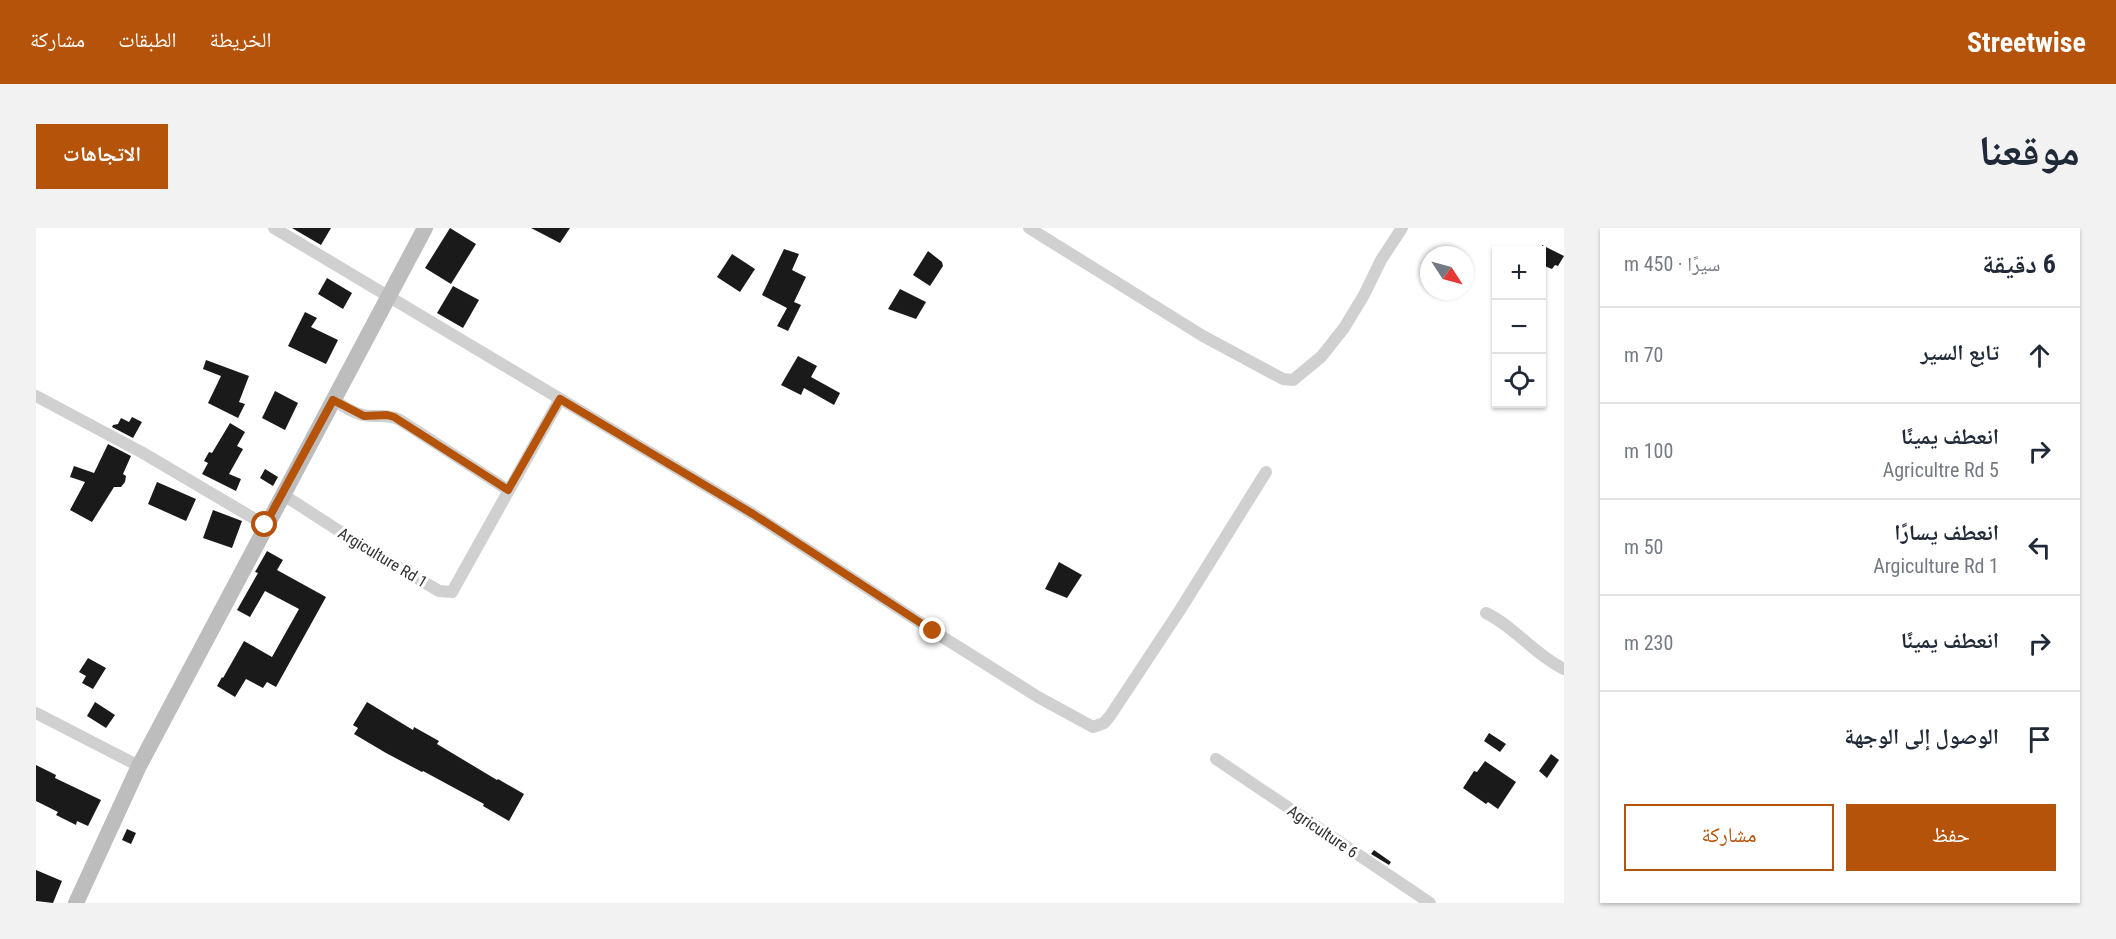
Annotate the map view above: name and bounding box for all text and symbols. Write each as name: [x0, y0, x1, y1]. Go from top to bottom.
text: Streetwise: [1967, 26, 2086, 59]
text: مشاركة: [30, 28, 85, 52]
text: الطبقات: [118, 28, 177, 52]
text: الخريطة: [210, 28, 271, 52]
button: الاتجاهات: [36, 124, 168, 189]
text: موقعنا: [1979, 126, 2080, 175]
north arrow: [1420, 246, 1474, 300]
map controls: [1492, 246, 1546, 408]
button: +: [1492, 246, 1546, 300]
text: 6 دقيقة: [1982, 249, 2056, 279]
text: سيرًا · 450 m: [1624, 252, 1721, 276]
button: −: [1492, 300, 1546, 354]
icon: ahead: [2023, 339, 2056, 372]
text: تابع السير: [1921, 340, 1999, 365]
text: 70 m: [1624, 343, 1663, 367]
button: locate: [1492, 354, 1546, 408]
text: انعطف يمينًا: [1901, 424, 1999, 449]
icon: right: [2023, 435, 2056, 468]
text: 100 m: [1624, 439, 1673, 463]
text: Agricultre Rd 5: [1883, 458, 1999, 482]
route start: [251, 511, 277, 537]
text: انعطف يسارًا: [1894, 520, 1999, 545]
street label: Argiculture Rd 1: [335, 523, 431, 592]
icon: left: [2023, 531, 2056, 564]
text: 50 m: [1624, 535, 1663, 559]
text: Argiculture Rd 1: [1873, 554, 1999, 578]
route end: [919, 617, 945, 643]
icon: right: [2023, 627, 2056, 660]
text: انعطف يمينًا: [1901, 628, 1999, 653]
text: 230 m: [1624, 631, 1673, 655]
icon: arrive: [2023, 723, 2056, 756]
text: الوصول إلى الوجهة: [1844, 724, 1999, 749]
street label: Agriculture 6: [1284, 801, 1362, 862]
button: مشاركة: [1624, 804, 1834, 871]
button: حفظ: [1846, 804, 2056, 871]

